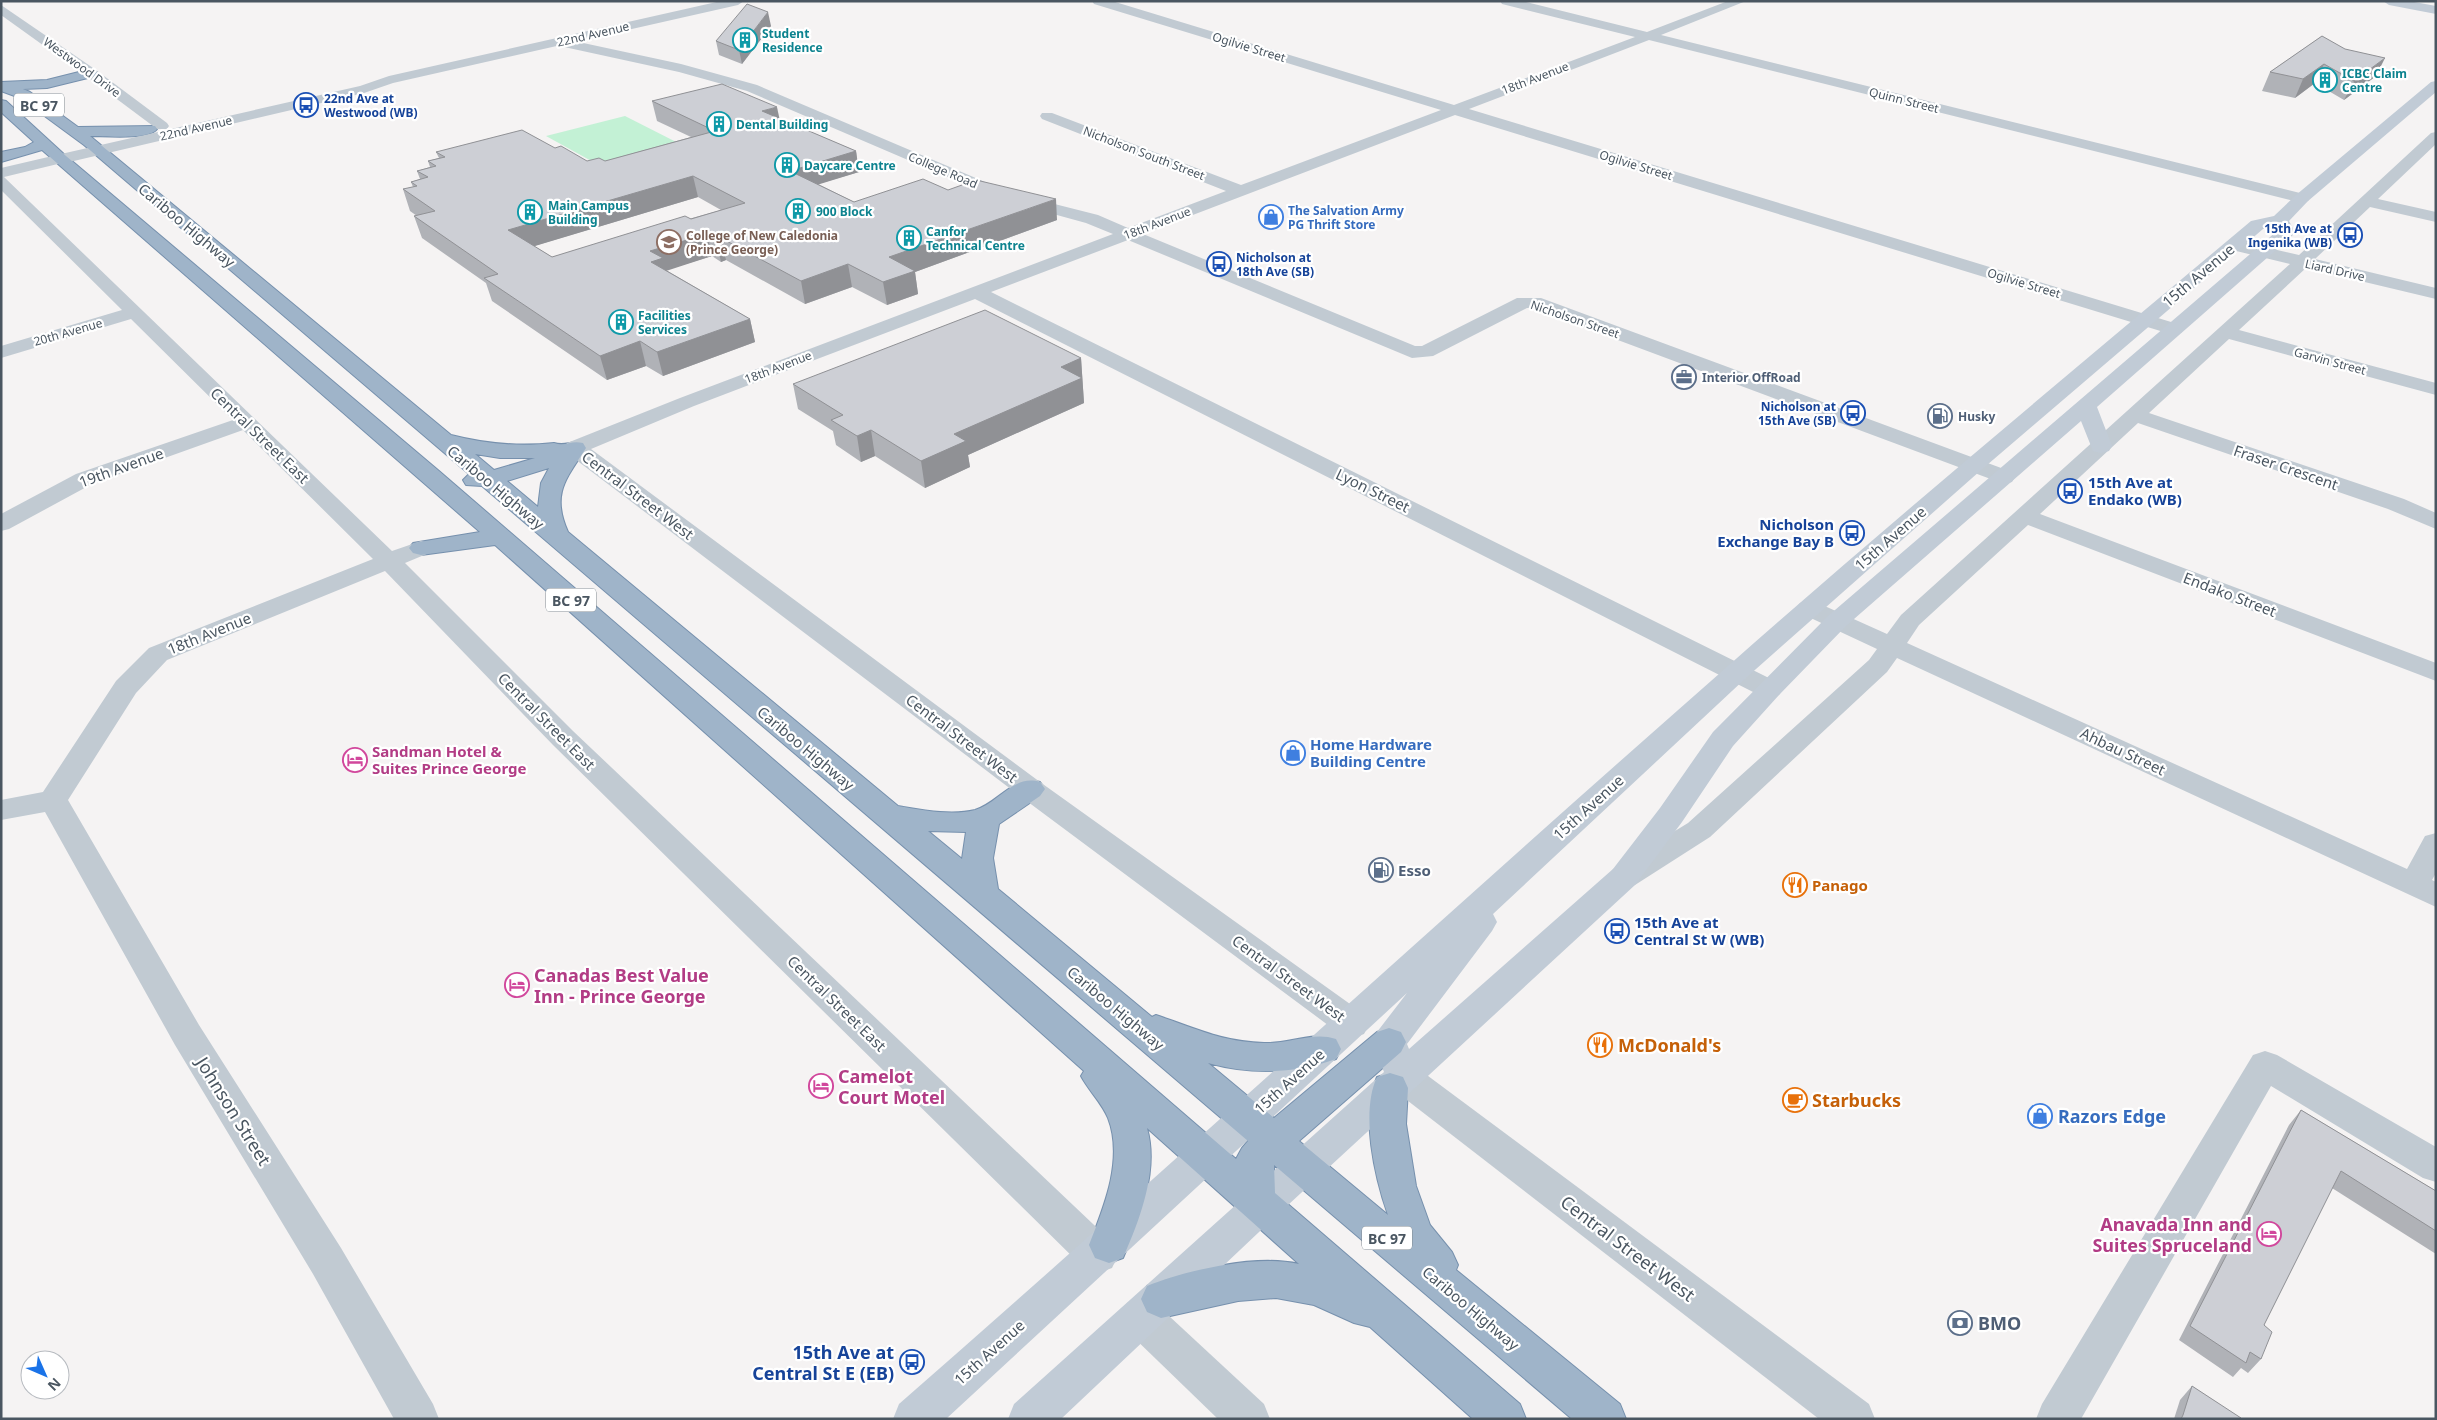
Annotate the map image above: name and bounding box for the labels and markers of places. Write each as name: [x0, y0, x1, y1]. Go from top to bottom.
place label: Student Residence: [762, 25, 823, 56]
building icon: Student Residence: [732, 27, 758, 53]
place label: ICBC Claim Centre: [2342, 65, 2407, 96]
building icon: ICBC Claim Centre: [2312, 67, 2338, 93]
place label: 22nd Ave at Westwood (WB): [324, 90, 417, 121]
bus stop icon: 22nd Ave at Westwood (WB): [293, 92, 319, 118]
building icon: Dental Building: [706, 111, 732, 137]
place label: Dental Building: [736, 116, 828, 133]
building icon: Daycare Centre: [774, 152, 800, 178]
place label: Daycare Centre: [804, 157, 896, 174]
place label: Main Campus Building: [548, 197, 629, 228]
building icon: 900 Block: [785, 198, 811, 224]
building icon: Main Campus Building: [517, 199, 543, 225]
place label: The Salvation Army PG Thrift Store: [1288, 202, 1404, 233]
place label: 900 Block: [816, 203, 873, 220]
shop icon: The Salvation Army PG Thrift Store: [1258, 204, 1284, 230]
place label: 15th Ave at Ingenika (WB): [2248, 220, 2332, 251]
bus stop icon: 15th Ave at Ingenika (WB): [2337, 222, 2363, 248]
place label: Canfor Technical Centre: [926, 223, 1025, 254]
building icon: Canfor Technical Centre: [896, 225, 922, 251]
place label: College of New Caledonia (Prince George): [686, 227, 838, 258]
school or university icon: College of New Caledonia (Prince George): [656, 229, 682, 255]
place label: Nicholson at 18th Ave (SB): [1236, 249, 1314, 280]
bus stop icon: Nicholson at 18th Ave (SB): [1206, 251, 1232, 277]
place label: Facilities Services: [638, 307, 691, 338]
building icon: Facilities Services: [608, 309, 634, 335]
office icon: Interior OffRoad: [1671, 364, 1697, 390]
place label: Interior OffRoad: [1702, 369, 1801, 386]
place label: Nicholson at 15th Ave (SB): [1758, 398, 1836, 429]
bus stop icon: Nicholson at 15th Ave (SB): [1840, 400, 1866, 426]
fuel station icon: Husky: [1927, 403, 1953, 429]
place label: Husky: [1958, 408, 1995, 425]
place label: 15th Ave at Endako (WB): [2088, 472, 2182, 509]
bus stop icon: 15th Ave at Endako (WB): [2057, 478, 2083, 504]
place label: Nicholson Exchange Bay B: [1717, 514, 1834, 551]
bus stop icon: Nicholson Exchange Bay B: [1839, 520, 1865, 546]
place label: Home Hardware Building Centre: [1310, 734, 1432, 771]
shop icon: Home Hardware Building Centre: [1280, 740, 1306, 766]
place label: Sandman Hotel & Suites Prince George: [372, 741, 526, 778]
hotel icon: Sandman Hotel & Suites Prince George: [342, 747, 368, 773]
fuel station icon: Esso: [1368, 857, 1394, 883]
place label: Esso: [1398, 860, 1431, 880]
restaurant icon: Panago: [1782, 872, 1808, 898]
place label: Panago: [1812, 875, 1868, 895]
place label: 15th Ave at Central St W (WB): [1634, 912, 1764, 949]
bus stop icon: 15th Ave at Central St W (WB): [1604, 918, 1630, 944]
place label: Canadas Best Value Inn - Prince George: [534, 963, 709, 1008]
hotel icon: Canadas Best Value Inn - Prince George: [504, 972, 530, 998]
restaurant icon: McDonald's: [1587, 1032, 1613, 1058]
place label: McDonald's: [1618, 1033, 1721, 1057]
place label: Camelot Court Motel: [838, 1064, 945, 1109]
hotel icon: Camelot Court Motel: [808, 1073, 834, 1099]
cafe icon: Starbucks: [1782, 1087, 1808, 1113]
place label: Starbucks: [1812, 1088, 1901, 1112]
shop icon: Razors Edge: [2027, 1103, 2053, 1129]
place label: Razors Edge: [2058, 1104, 2166, 1128]
place label: Anavada Inn and Suites Spruceland: [2092, 1212, 2252, 1257]
hotel icon: Anavada Inn and Suites Spruceland: [2256, 1221, 2282, 1247]
bank icon: BMO: [1947, 1310, 1973, 1336]
place label: BMO: [1978, 1311, 2021, 1335]
place label: 15th Ave at Central St E (EB): [752, 1340, 894, 1385]
bus stop icon: 15th Ave at Central St E (EB): [899, 1349, 925, 1375]

